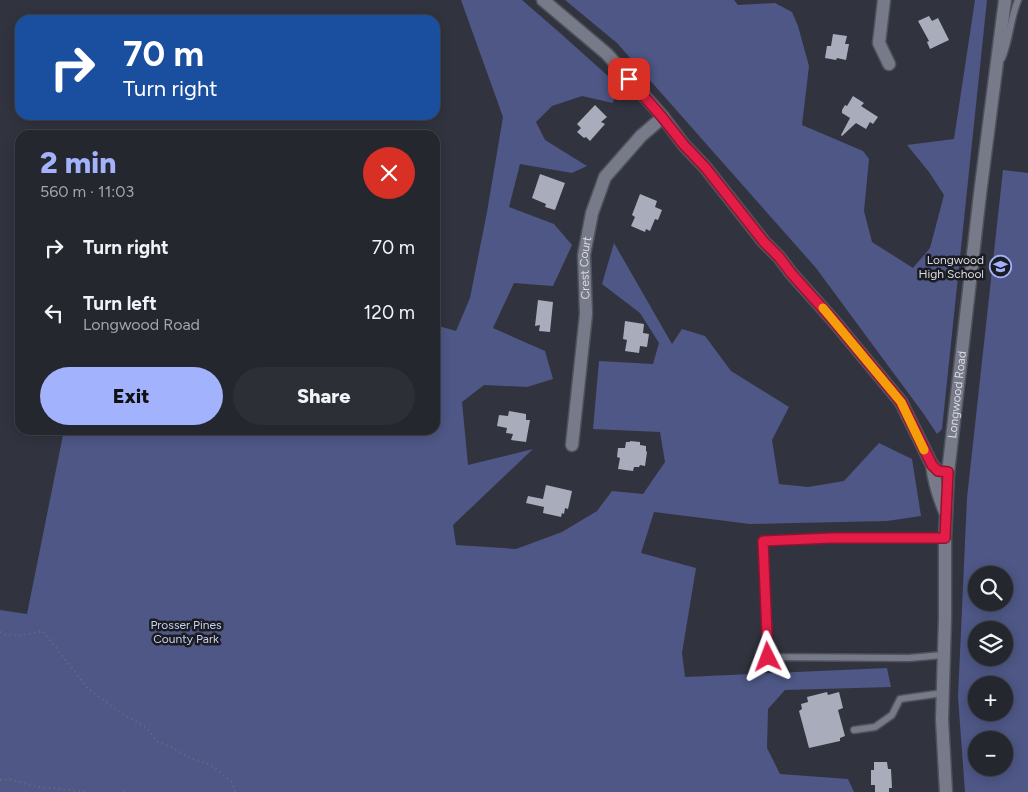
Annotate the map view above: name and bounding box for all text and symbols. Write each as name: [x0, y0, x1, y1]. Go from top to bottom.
text: 70 m: [123, 33, 204, 75]
icon: right: [40, 35, 105, 100]
pin: [608, 58, 650, 100]
icon: arrive: [615, 65, 643, 93]
text: Turn right: [123, 75, 218, 102]
text: 2 min: [40, 144, 117, 181]
button: close: [363, 147, 415, 199]
text: 560 m · 11:03: [40, 182, 134, 201]
icon: right: [40, 234, 68, 262]
street label: Crest Court: [576, 235, 594, 300]
text: Turn right: [83, 236, 169, 259]
text: 70 m: [372, 236, 415, 259]
place label: Longwood High School: [918, 253, 984, 281]
school or university icon: Longwood High School: [988, 255, 1012, 279]
text: Turn left: [83, 292, 157, 315]
icon: left: [40, 299, 68, 327]
text: 120 m: [363, 301, 415, 324]
text: Longwood Road: [83, 315, 200, 334]
street label: Longwood Road: [945, 350, 969, 439]
button: Exit: [40, 367, 223, 425]
button: Share: [233, 367, 415, 425]
map controls: [968, 566, 1013, 776]
button: search: [968, 566, 1013, 611]
park label: Prosser Pines County Park: [150, 618, 222, 646]
button: layers: [968, 621, 1013, 666]
position arrow: [741, 630, 793, 682]
button: +: [968, 676, 1013, 721]
button: −: [968, 731, 1013, 776]

